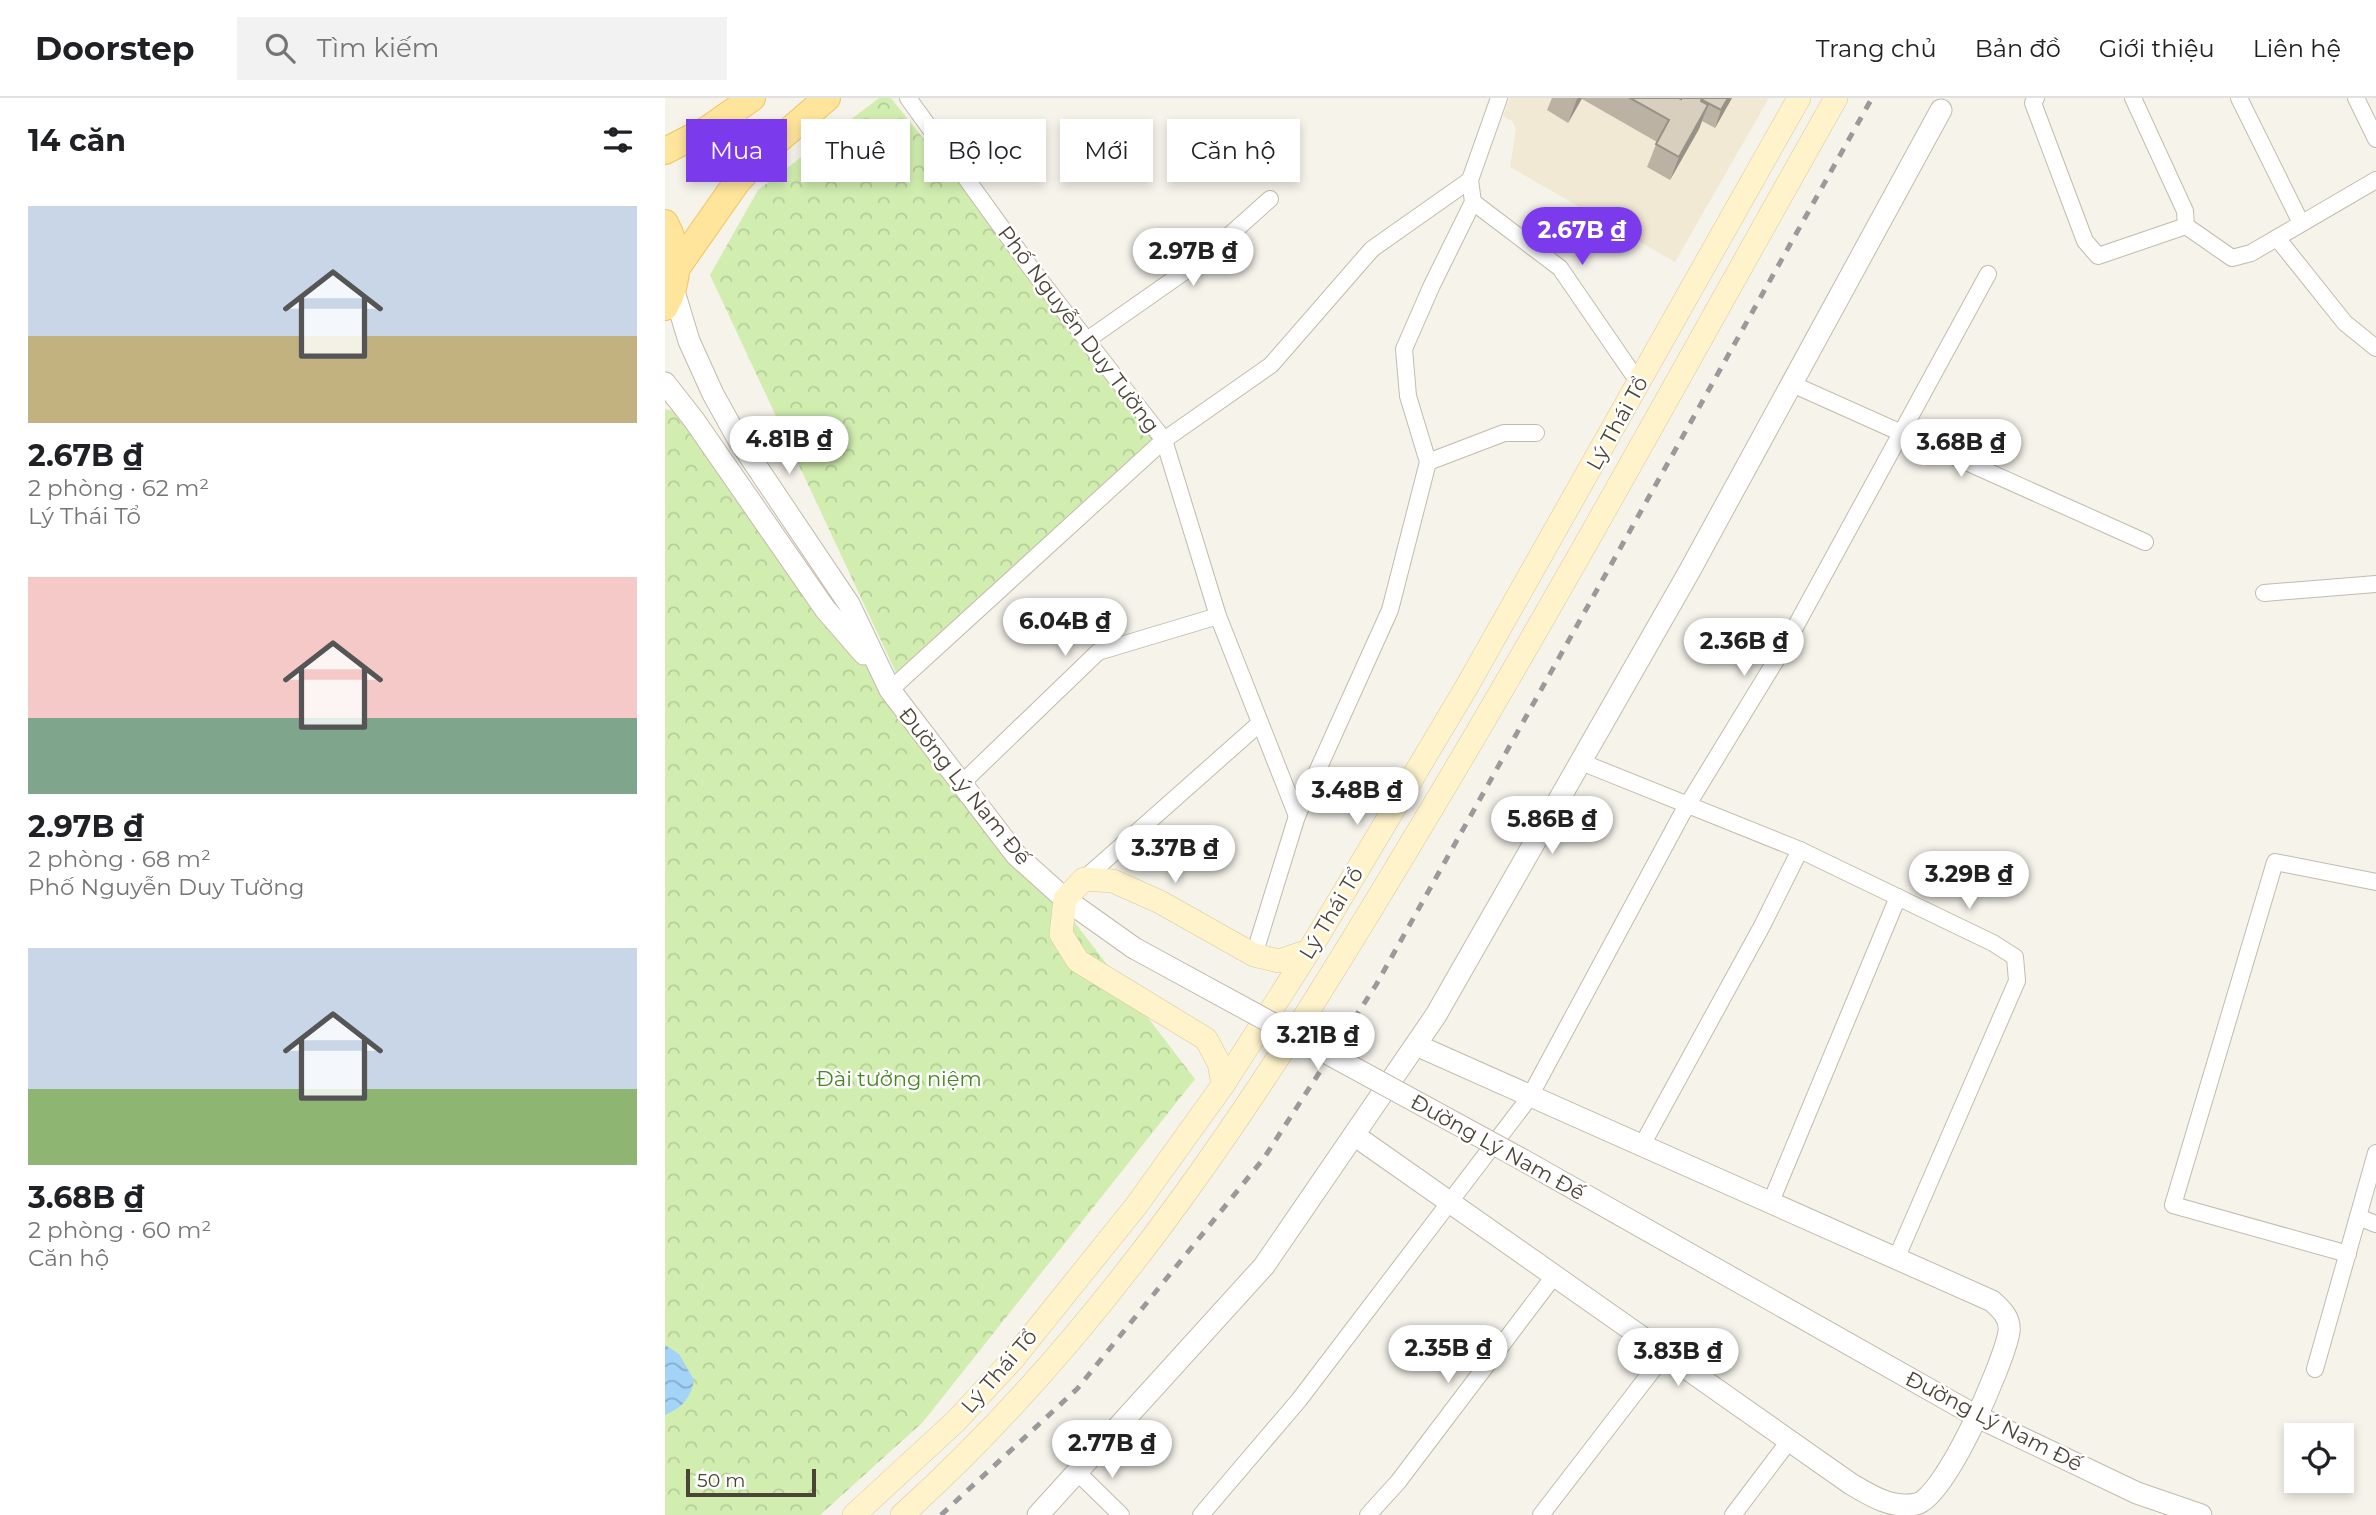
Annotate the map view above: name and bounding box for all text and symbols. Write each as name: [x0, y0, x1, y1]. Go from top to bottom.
search box: [237, 17, 727, 80]
text: Doorstep: [35, 28, 195, 68]
icon: search: [261, 29, 299, 67]
text: Tìm kiếm: [317, 32, 439, 64]
text: Trang chủ: [1816, 34, 1937, 63]
text: Bản đồ: [1975, 34, 2061, 63]
text: Giới thiệu: [2099, 34, 2215, 63]
text: Liên hệ: [2253, 34, 2341, 63]
chip: Mua: [686, 119, 787, 182]
chip: Thuê: [801, 119, 910, 182]
chip: Bộ lọc: [924, 119, 1046, 182]
chip: Mới: [1060, 119, 1153, 182]
chip: Căn hộ: [1167, 119, 1300, 182]
icon: filters: [599, 121, 637, 159]
text: 14 căn: [28, 122, 126, 159]
pin: 2.67B ₫: [1517, 208, 1647, 267]
text: 2.67B ₫: [1538, 216, 1626, 244]
street label: Phố Nguyễn Duy Tường: [993, 221, 1165, 437]
pin: 2.97B ₫: [1128, 228, 1258, 288]
text: 2.97B ₫: [1149, 237, 1237, 265]
icon: home: [270, 251, 396, 377]
street label: Lý Thái Tổ: [1581, 372, 1653, 474]
pin: 4.81B ₫: [724, 416, 854, 476]
pin: 3.68B ₫: [1896, 420, 2026, 479]
text: 4.81B ₫: [746, 425, 832, 453]
text: 3.68B ₫: [1916, 428, 2006, 456]
text: 2.67B ₫: [28, 437, 143, 474]
text: 2 phòng · 62 m²: [28, 474, 209, 502]
text: Lý Thái Tổ: [28, 502, 141, 530]
pin: 6.04B ₫: [1000, 598, 1130, 658]
text: 6.04B ₫: [1019, 607, 1111, 635]
pin: 2.36B ₫: [1679, 618, 1809, 678]
icon: home: [270, 622, 396, 748]
text: 2.36B ₫: [1700, 627, 1788, 655]
street label: Đường Lý Nam Đế: [894, 702, 1036, 870]
pin: 3.48B ₫: [1292, 768, 1422, 827]
text: 3.48B ₫: [1312, 776, 1402, 804]
pin: 5.86B ₫: [1487, 796, 1617, 856]
text: 5.86B ₫: [1507, 805, 1597, 833]
text: 2.97B ₫: [28, 808, 144, 845]
pin: 3.37B ₫: [1110, 826, 1240, 885]
text: 3.37B ₫: [1131, 834, 1219, 862]
text: 2 phòng · 68 m²: [28, 845, 211, 873]
pin: 3.29B ₫: [1904, 852, 2034, 911]
text: 3.29B ₫: [1925, 860, 2013, 888]
street label: Lý Thái Tổ: [1294, 862, 1368, 964]
text: Phố Nguyễn Duy Tường: [28, 873, 305, 901]
icon: home: [270, 993, 396, 1119]
pin: 3.21B ₫: [1253, 1012, 1383, 1072]
text: 3.21B ₫: [1277, 1021, 1359, 1049]
park label: Đài tưởng niệm: [816, 1066, 982, 1091]
street label: Đường Lý Nam Đế: [1407, 1089, 1590, 1205]
text: 3.68B ₫: [28, 1179, 144, 1216]
text: 2 phòng · 60 m²: [28, 1216, 211, 1244]
text: Căn hộ: [28, 1244, 109, 1272]
street label: Lý Thái Tổ: [956, 1324, 1042, 1418]
pin: 2.35B ₫: [1383, 1326, 1513, 1385]
pin: 3.83B ₫: [1613, 1328, 1743, 1388]
text: 2.35B ₫: [1404, 1334, 1492, 1362]
text: 3.83B ₫: [1634, 1337, 1722, 1365]
street label: Đường Lý Nam Đế: [1901, 1366, 2087, 1477]
pin: 2.77B ₫: [1047, 1420, 1177, 1480]
map controls: [2284, 1423, 2354, 1493]
button: locate: [2284, 1423, 2354, 1493]
text: 2.77B ₫: [1068, 1429, 1156, 1457]
scale bar: [686, 1466, 815, 1498]
text: 50 m: [697, 1469, 745, 1492]

